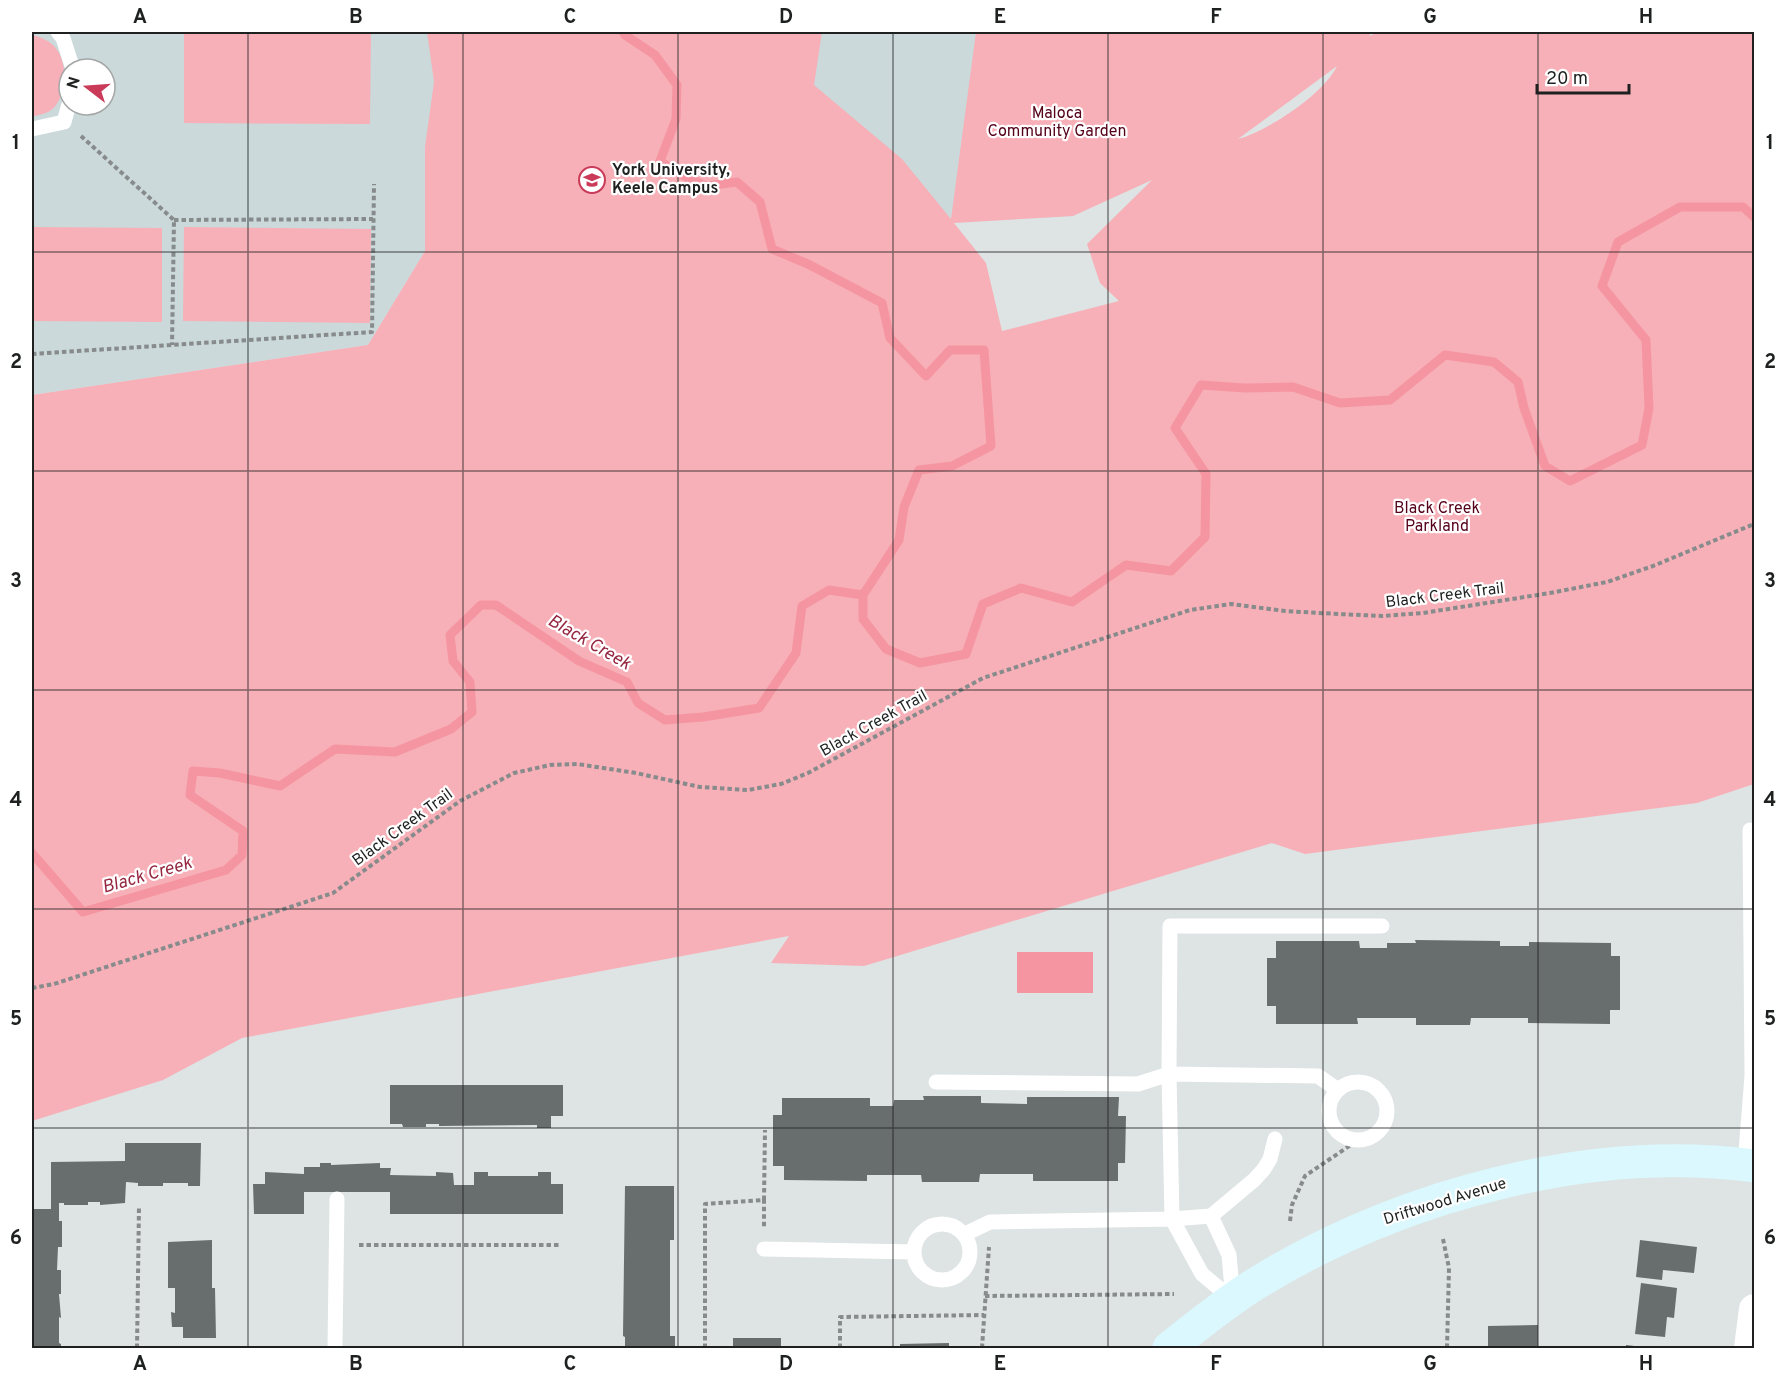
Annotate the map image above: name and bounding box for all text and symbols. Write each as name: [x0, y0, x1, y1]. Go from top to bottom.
text: A: [133, 5, 147, 31]
text: B: [349, 5, 363, 31]
text: C: [564, 5, 576, 31]
text: D: [779, 5, 793, 31]
text: E: [994, 5, 1006, 31]
text: F: [1210, 5, 1222, 31]
text: G: [1423, 5, 1437, 31]
text: H: [1639, 5, 1653, 31]
north arrow: [57, 57, 117, 117]
scale bar: [1537, 57, 1628, 95]
text: 20 m: [1546, 68, 1588, 91]
text: N: [63, 75, 86, 92]
park label: Maloca Community Garden: [988, 104, 1127, 142]
text: 1: [12, 131, 20, 157]
text: 1: [1766, 131, 1774, 157]
place label: York University, Keele Campus: [612, 161, 730, 199]
school or university icon: York University, Keele Campus: [577, 165, 607, 195]
text: 2: [10, 350, 22, 376]
text: 2: [1764, 350, 1776, 376]
park label: Black Creek Parkland: [1394, 499, 1480, 537]
text: 3: [10, 569, 22, 595]
text: 3: [1764, 569, 1776, 595]
street label: Black Creek Trail: [1385, 579, 1505, 613]
water label: Black Creek: [543, 610, 636, 677]
street label: Black Creek Trail: [817, 686, 931, 762]
street label: Black Creek Trail: [349, 785, 457, 871]
text: 4: [10, 788, 22, 814]
text: 4: [1764, 788, 1776, 814]
water label: Black Creek: [99, 852, 195, 900]
text: 5: [10, 1007, 22, 1033]
text: 5: [1764, 1007, 1776, 1033]
street label: Driftwood Avenue: [1381, 1174, 1509, 1230]
text: 6: [10, 1226, 22, 1252]
text: 6: [1764, 1226, 1776, 1252]
text: A: [133, 1352, 147, 1378]
text: B: [349, 1352, 363, 1378]
text: C: [564, 1352, 576, 1378]
text: D: [779, 1352, 793, 1378]
text: E: [994, 1352, 1006, 1378]
text: F: [1210, 1352, 1222, 1378]
text: G: [1423, 1352, 1437, 1378]
text: H: [1639, 1352, 1653, 1378]

